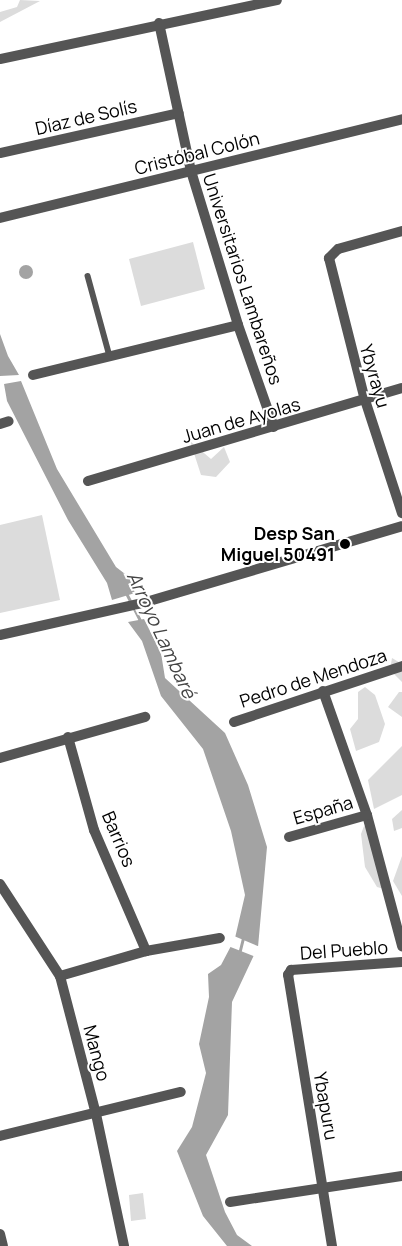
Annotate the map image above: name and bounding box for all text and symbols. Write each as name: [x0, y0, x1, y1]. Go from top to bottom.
street label: Díaz de Solís: [33, 95, 139, 139]
street label: Cristóbal Colón: [132, 127, 262, 179]
street label: Universitarios Lambareños: [199, 171, 287, 387]
street label: Ybyrayu: [356, 342, 394, 410]
street label: Juan de Ayolas: [179, 393, 303, 447]
place label: Desp San Miguel 50491: [221, 523, 335, 566]
marker: Desp San Miguel 50491: [339, 538, 351, 550]
water label: Arroyo Lambaré: [122, 568, 200, 702]
street label: Pedro de Mendoza: [237, 644, 389, 712]
street label: España: [291, 791, 355, 829]
street label: Barrios: [98, 808, 140, 870]
street label: Del Pueblo: [299, 936, 389, 964]
street label: Mango: [79, 1023, 115, 1083]
street label: Ybapuru: [309, 1070, 343, 1142]

